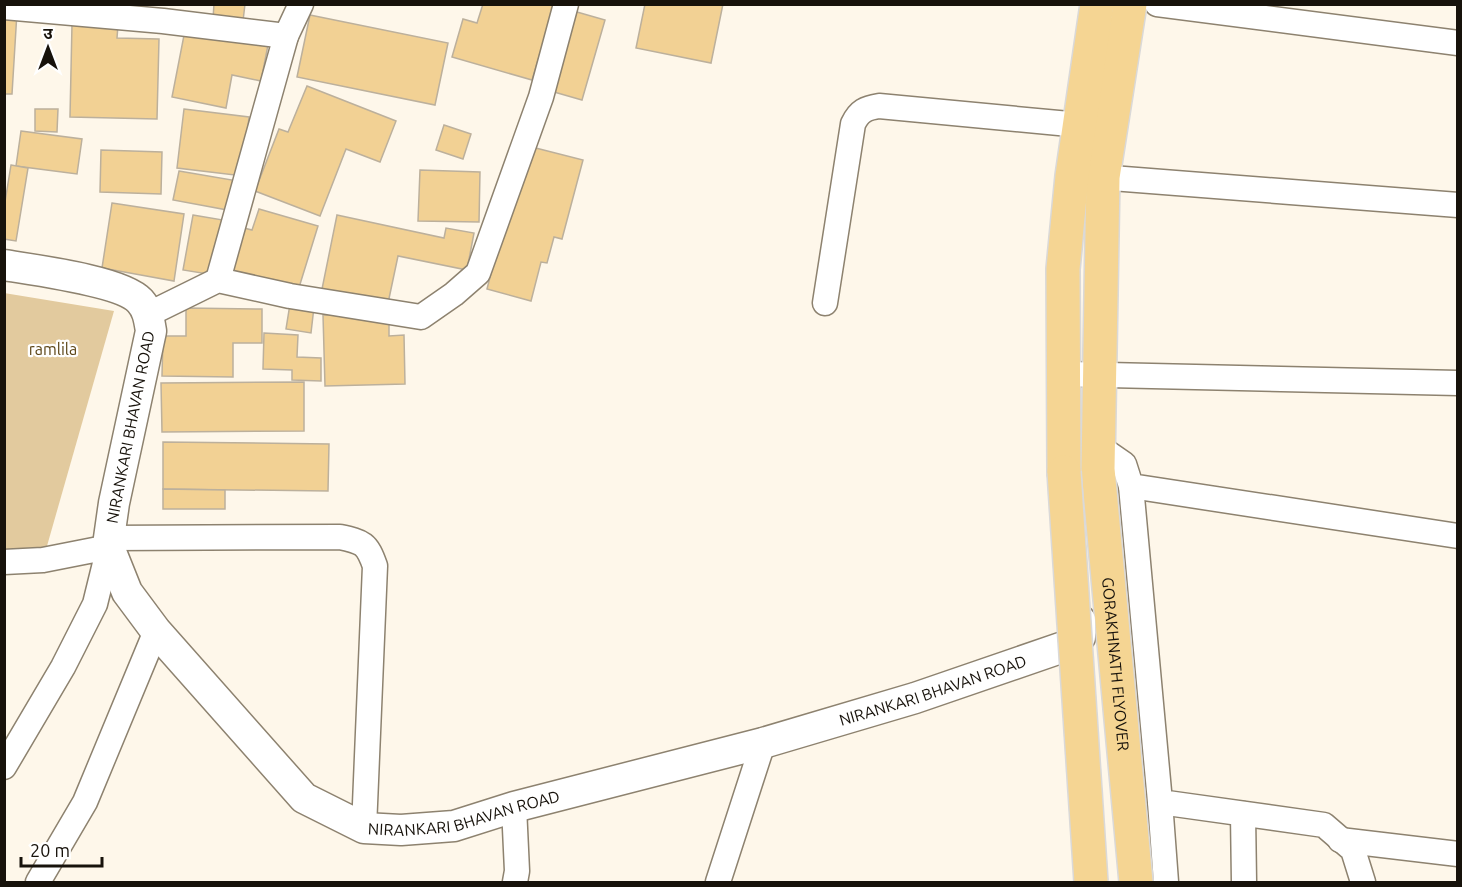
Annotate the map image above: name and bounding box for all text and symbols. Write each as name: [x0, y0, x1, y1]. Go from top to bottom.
north arrow: [18, 18, 78, 78]
text: उ: [43, 24, 53, 42]
street label: NIRANKARI BHAVAN ROAD: [102, 329, 158, 525]
park label: ramlila: [29, 340, 77, 358]
street label: GORAKHNATH FLYOVER: [1099, 576, 1133, 752]
street label: NIRANKARI BHAVAN ROAD: [837, 651, 1029, 729]
street label: NIRANKARI BHAVAN ROAD: [367, 787, 562, 839]
scale bar: [21, 830, 102, 868]
text: 20 m: [30, 840, 70, 860]

